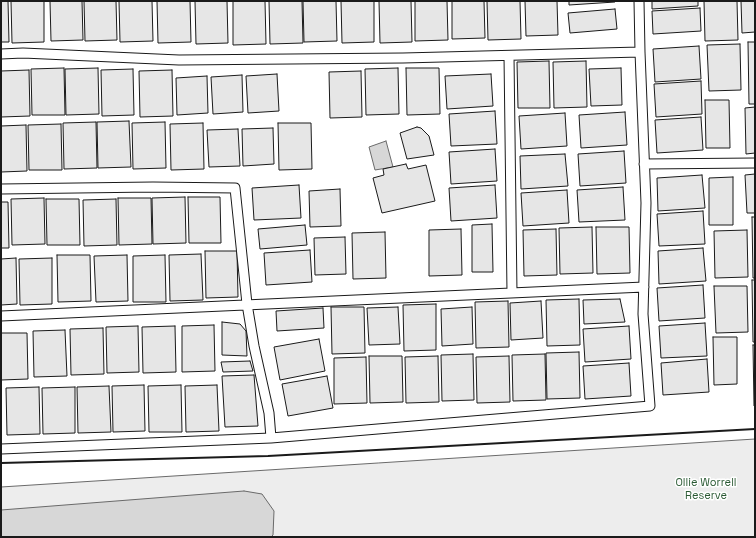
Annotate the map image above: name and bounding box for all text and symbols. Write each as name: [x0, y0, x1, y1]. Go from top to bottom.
park label: Ollie Worrell Reserve: [675, 476, 737, 502]

